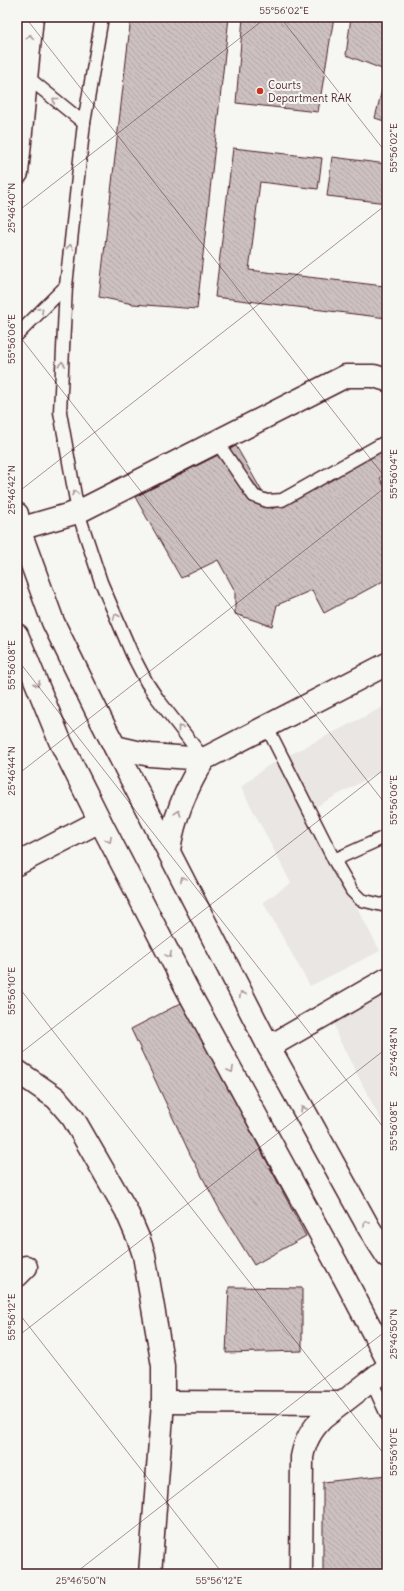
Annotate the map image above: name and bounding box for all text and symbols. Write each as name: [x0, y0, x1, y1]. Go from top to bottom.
text: 55°56'02"E: [259, 4, 309, 17]
one-way arrow: [25, 34, 34, 40]
place label: Courts Department RAK: [268, 78, 352, 105]
marker: Courts Department RAK: [255, 86, 265, 96]
one-way arrow: [53, 97, 60, 104]
text: 55°56'02"E: [387, 123, 400, 173]
text: 25°46'40"N: [5, 183, 18, 233]
one-way arrow: [65, 244, 74, 250]
one-way arrow: [36, 307, 44, 315]
text: 55°56'06"E: [5, 314, 18, 364]
one-way arrow: [58, 361, 66, 367]
text: 55°56'04"E: [387, 449, 400, 499]
text: 25°46'42"N: [5, 465, 18, 515]
one-way arrow: [71, 490, 79, 496]
one-way arrow: [113, 612, 121, 620]
text: 55°56'08"E: [5, 640, 18, 690]
one-way arrow: [32, 681, 40, 688]
one-way arrow: [178, 725, 185, 732]
text: 25°46'44"N: [5, 746, 18, 796]
text: 55°56'06"E: [387, 775, 400, 825]
one-way arrow: [173, 809, 181, 816]
one-way arrow: [104, 836, 112, 843]
one-way arrow: [180, 875, 188, 883]
one-way arrow: [165, 951, 172, 958]
text: 55°56'10"E: [5, 967, 18, 1015]
one-way arrow: [239, 991, 247, 999]
text: 25°46'48"N: [387, 1027, 400, 1077]
one-way arrow: [226, 1065, 234, 1073]
text: 55°56'08"E: [387, 1101, 400, 1151]
one-way arrow: [301, 1106, 308, 1113]
one-way arrow: [364, 1220, 371, 1227]
text: 55°56'12"E: [5, 1293, 18, 1341]
text: 25°46'50"N: [387, 1309, 400, 1359]
text: 55°56'10"E: [387, 1428, 400, 1476]
text: 25°46'50"N: [56, 1574, 106, 1587]
text: 55°56'12"E: [195, 1574, 243, 1587]

